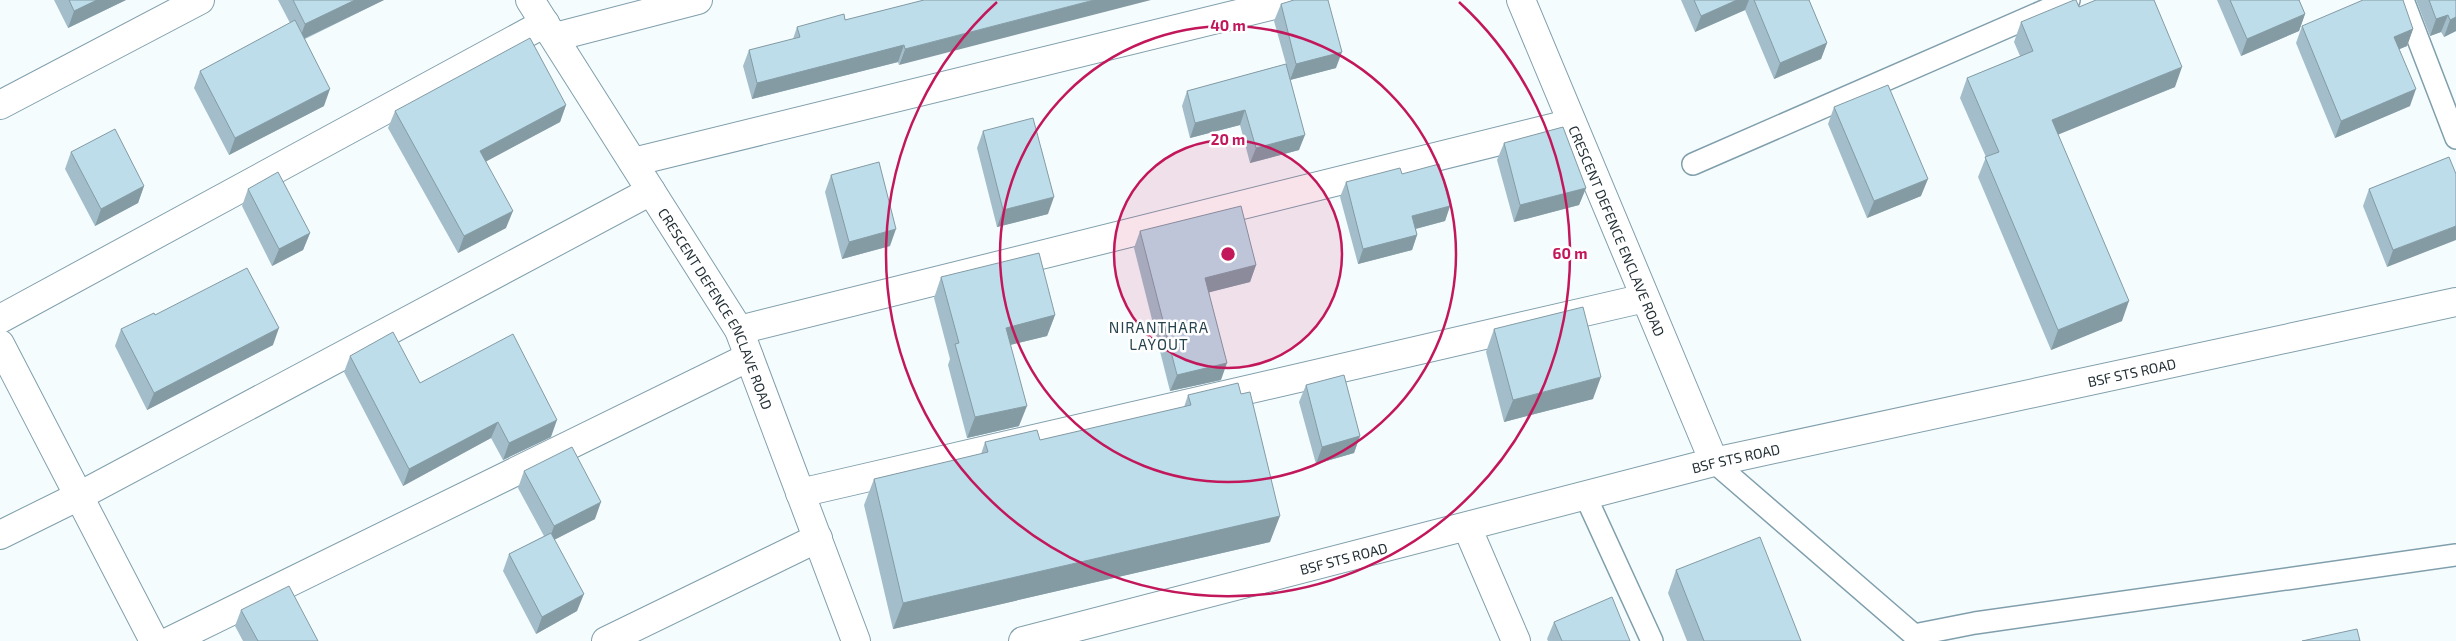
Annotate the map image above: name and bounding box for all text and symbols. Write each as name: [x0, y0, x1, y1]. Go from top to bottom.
text: 40 m: [1210, 16, 1246, 34]
street label: CRESCENT DEFENCE ENCLAVE ROAD: [1566, 123, 1669, 339]
text: 20 m: [1211, 130, 1245, 148]
street label: CRESCENT DEFENCE ENCLAVE ROAD: [655, 205, 776, 411]
text: 60 m: [1553, 244, 1587, 262]
centre of rings: [1219, 245, 1237, 263]
district label: NIRANTHARA LAYOUT: [1109, 318, 1209, 353]
street label: BSF STS ROAD: [2086, 354, 2177, 390]
street label: BSF STS ROAD: [1690, 440, 1781, 476]
street label: BSF STS ROAD: [1298, 538, 1389, 578]

